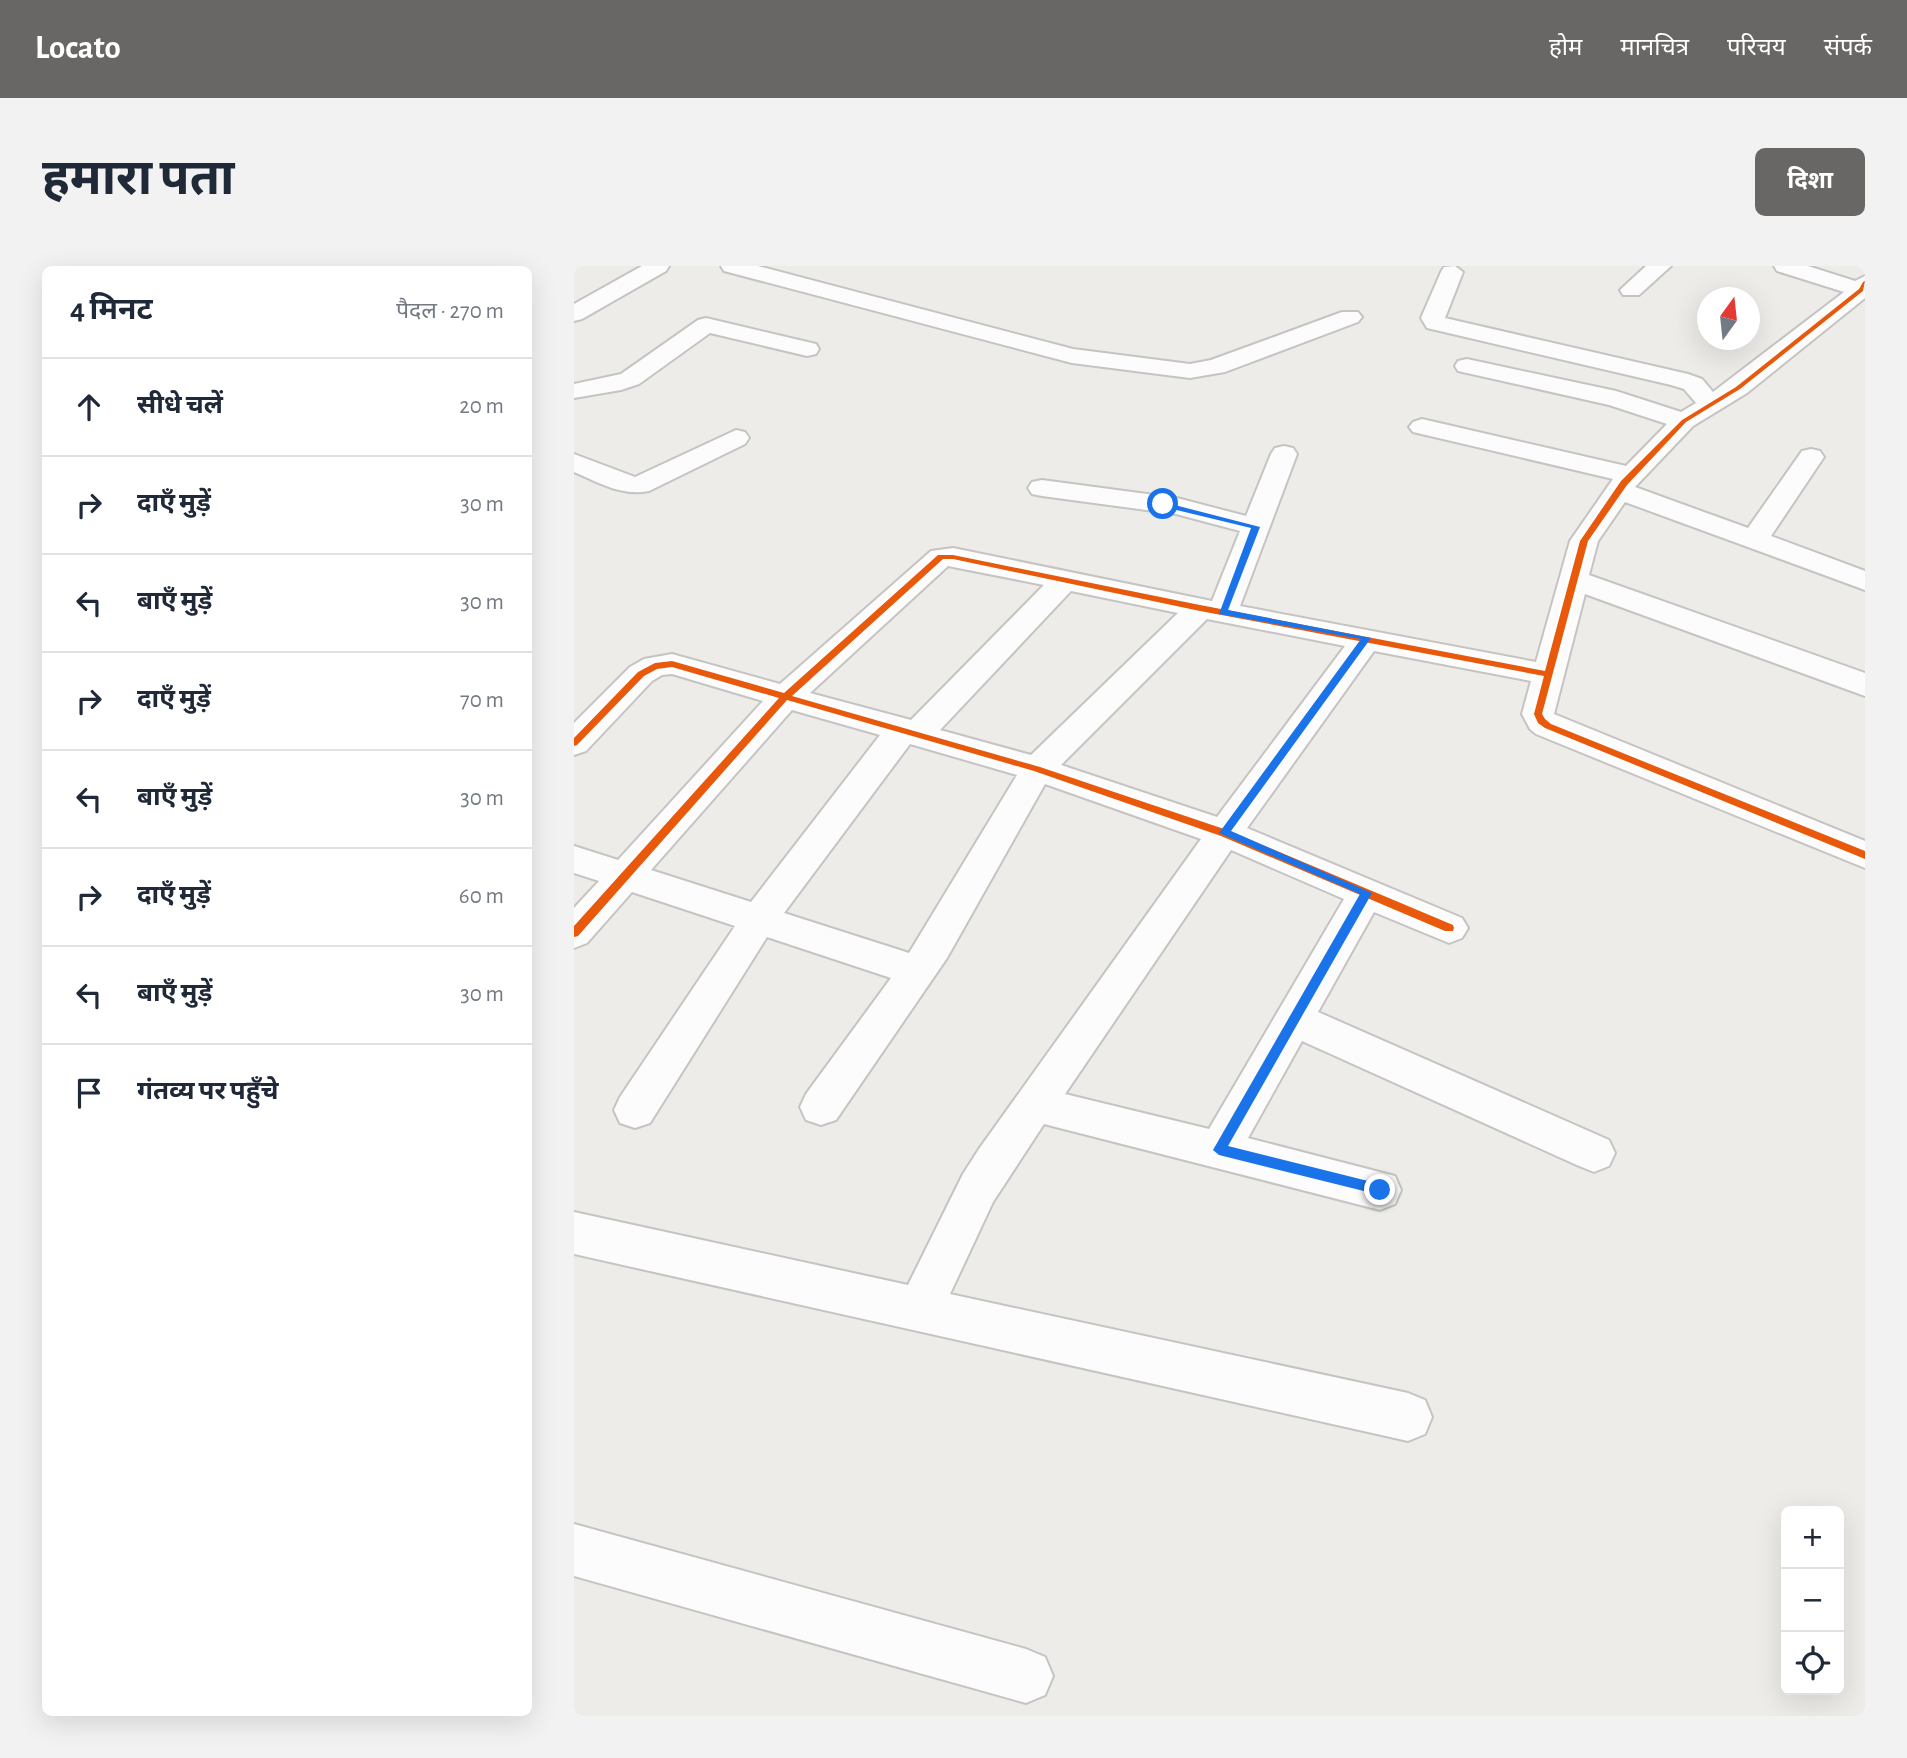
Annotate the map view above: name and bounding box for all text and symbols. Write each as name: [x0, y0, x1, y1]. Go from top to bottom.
text: Locato: [35, 32, 121, 65]
text: होम: [1549, 36, 1582, 60]
text: मानचित्र: [1620, 36, 1689, 60]
text: परिचय: [1727, 36, 1786, 60]
text: संपर्क: [1824, 36, 1872, 60]
button: दिशा: [1755, 148, 1865, 216]
text: हमारा पता: [42, 155, 234, 204]
north arrow: [1697, 287, 1760, 350]
text: 4 मिनट: [70, 295, 153, 325]
text: पैदल · 270 m: [396, 300, 504, 323]
icon: ahead: [70, 388, 108, 426]
text: सीधे चलें: [137, 392, 223, 418]
text: 20 m: [459, 395, 504, 418]
icon: right: [70, 486, 108, 524]
route start: [1147, 488, 1178, 519]
text: दाएँ मुड़ें: [137, 490, 211, 516]
text: 30 m: [460, 493, 504, 516]
icon: left: [70, 584, 108, 622]
text: बाएँ मुड़ें: [137, 588, 212, 614]
text: 30 m: [460, 591, 504, 614]
icon: right: [70, 682, 108, 720]
text: दाएँ मुड़ें: [137, 686, 211, 712]
text: 70 m: [460, 689, 504, 712]
icon: left: [70, 780, 108, 818]
text: बाएँ मुड़ें: [137, 784, 212, 810]
text: 30 m: [460, 787, 504, 810]
icon: right: [70, 878, 108, 916]
text: दाएँ मुड़ें: [137, 882, 211, 908]
text: 60 m: [459, 885, 504, 908]
icon: left: [70, 976, 108, 1014]
text: बाएँ मुड़ें: [137, 980, 212, 1006]
text: 30 m: [460, 983, 504, 1006]
icon: arrive: [70, 1074, 108, 1112]
text: गंतव्य पर पहुँचे: [137, 1078, 279, 1104]
route end: [1364, 1174, 1395, 1205]
map controls: [1781, 1506, 1844, 1695]
button: +: [1781, 1506, 1844, 1569]
button: −: [1781, 1569, 1844, 1632]
button: locate: [1781, 1632, 1844, 1695]

